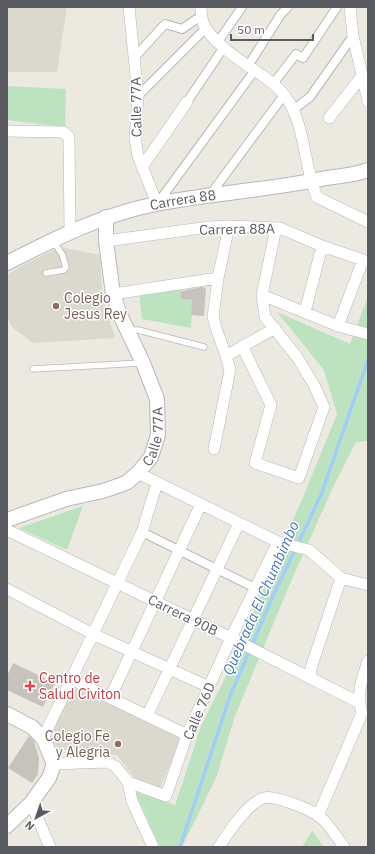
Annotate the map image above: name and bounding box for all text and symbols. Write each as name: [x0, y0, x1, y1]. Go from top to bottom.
scale bar: [231, 16, 313, 42]
text: 50 m: [237, 22, 265, 37]
street label: Calle 77A: [126, 77, 146, 137]
street label: Carrera 88: [148, 186, 217, 214]
street label: Carrera 88A: [199, 219, 275, 239]
place label: Colegio Jesus Rey: [64, 289, 127, 323]
marker: Colegio Jesus Rey: [51, 301, 61, 311]
street label: Calle 77A: [138, 407, 167, 470]
water label: Quebrada El Chumbimbo: [218, 518, 303, 678]
street label: Carrera 90B: [145, 590, 221, 640]
place label: Centro de Salud Civiton: [39, 669, 121, 703]
street label: Calle 76D: [179, 679, 219, 743]
marker: Centro de Salud Civiton: [24, 680, 36, 692]
place label: Colegio Fe y Alegria: [45, 727, 111, 761]
marker: Colegio Fe y Alegria: [113, 739, 123, 749]
north arrow: [16, 798, 56, 838]
text: N: [22, 818, 37, 834]

